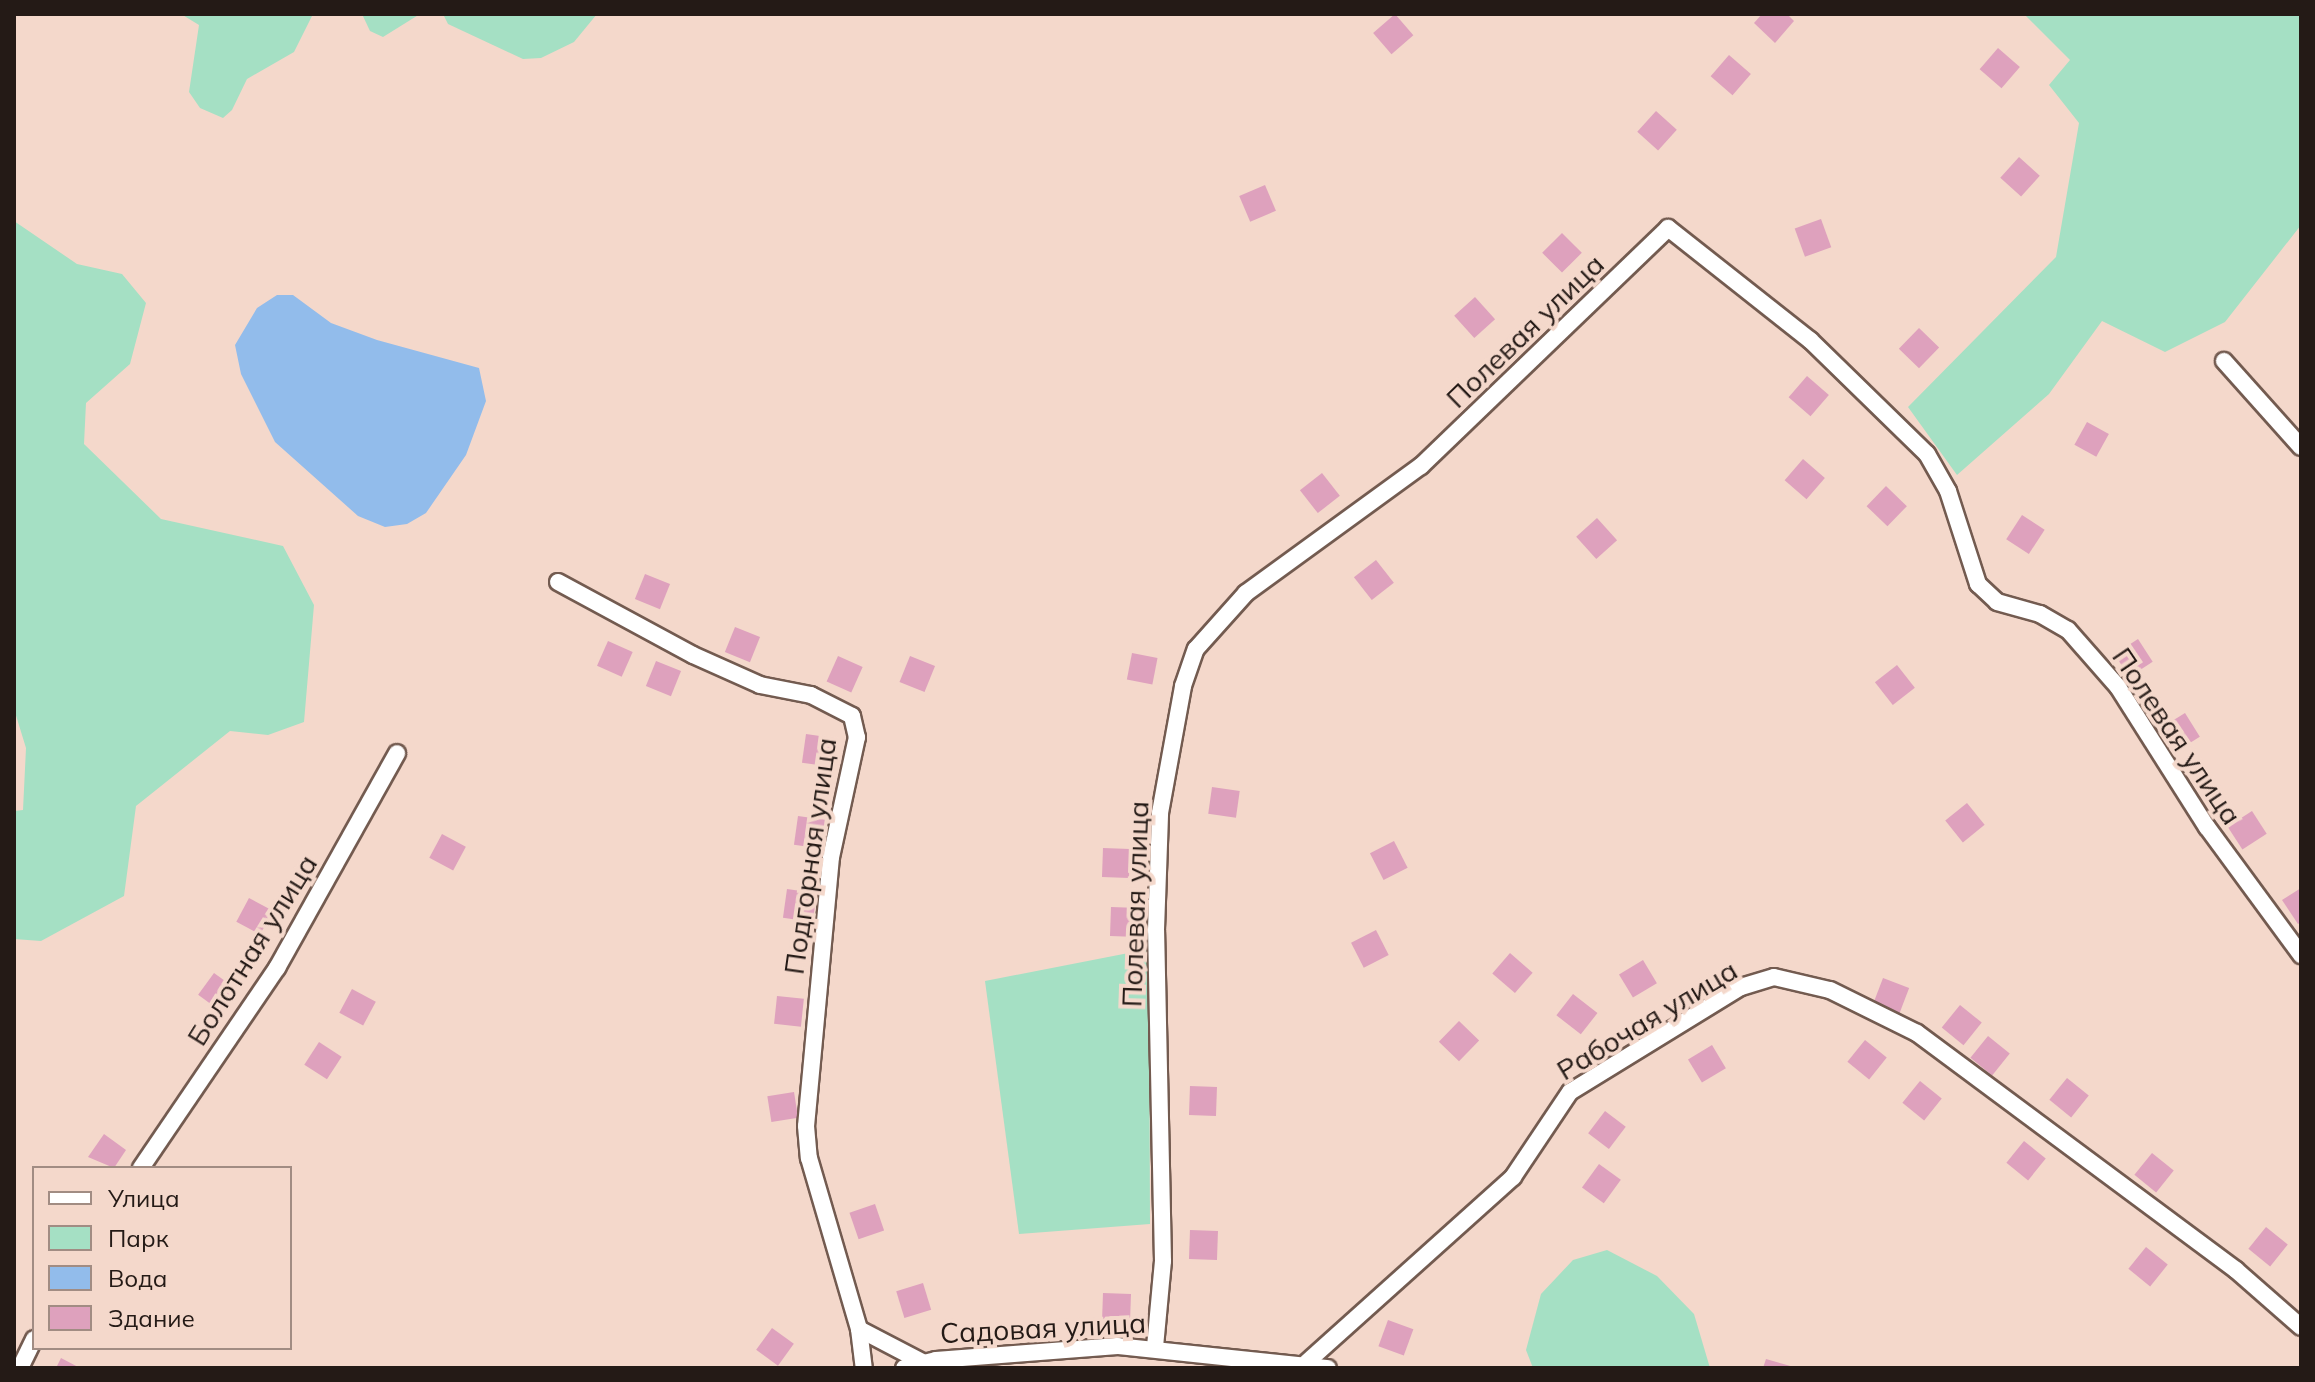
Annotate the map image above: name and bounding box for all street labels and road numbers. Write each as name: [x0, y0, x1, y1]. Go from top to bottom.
street label: Полевая улица: [1439, 247, 1611, 415]
street label: Полевая улица: [2105, 641, 2249, 831]
street label: Подгорная улица: [777, 736, 843, 976]
street label: Полевая улица: [1115, 800, 1155, 1008]
street label: Болотная улица: [180, 848, 324, 1052]
street label: Рабочая улица: [1551, 953, 1743, 1087]
street label: Садовая улица: [939, 1306, 1147, 1350]

